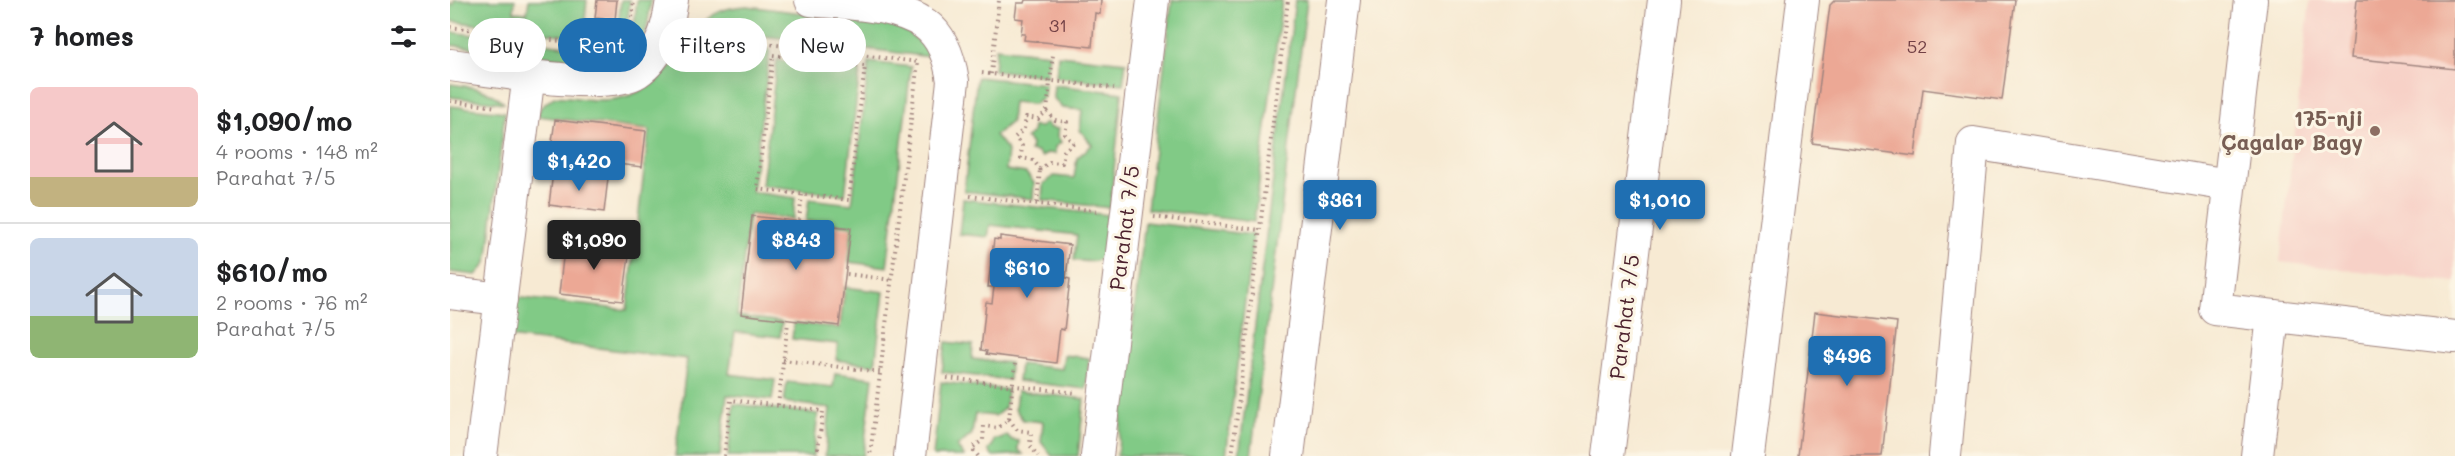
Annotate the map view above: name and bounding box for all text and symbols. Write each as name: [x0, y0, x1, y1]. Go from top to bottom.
house number: 31: [1049, 13, 1067, 37]
chip: Buy: [468, 18, 546, 72]
chip: Rent: [558, 18, 647, 72]
chip: Filters: [659, 18, 767, 72]
chip: New: [779, 18, 866, 72]
text: 7 homes: [30, 19, 134, 53]
icon: filters: [387, 20, 420, 53]
house number: 52: [1907, 34, 1927, 58]
text: $1,090/mo: [216, 104, 352, 138]
place label: 175-nji Çagalar Bagy: [2221, 104, 2363, 156]
icon: home: [78, 111, 150, 183]
marker: 175-nji Çagalar Bagy: [2368, 124, 2382, 138]
text: 4 rooms · 148 m²: [216, 138, 378, 164]
pin: $1,420: [530, 141, 628, 192]
text: $1,420: [547, 147, 611, 173]
text: Parahat 7/5: [216, 164, 335, 190]
street label: Parahat 7/5: [1102, 164, 1145, 292]
pin: $361: [1304, 180, 1376, 231]
pin: $1,010: [1611, 180, 1709, 231]
text: $361: [1317, 186, 1363, 212]
text: $1,010: [1629, 186, 1691, 212]
pin: $1,090: [545, 220, 643, 271]
pin: $843: [760, 220, 832, 271]
text: $1,090: [561, 226, 627, 252]
text: $843: [771, 226, 821, 252]
pin: $610: [991, 248, 1063, 299]
street label: Parahat 7/5: [1602, 253, 1645, 381]
text: $610: [1004, 254, 1050, 280]
text: $610/mo: [216, 255, 328, 289]
icon: home: [78, 262, 150, 334]
text: 2 rooms · 76 m²: [216, 289, 368, 315]
text: Parahat 7/5: [216, 315, 335, 341]
pin: $496: [1811, 336, 1883, 387]
text: $496: [1822, 342, 1872, 368]

